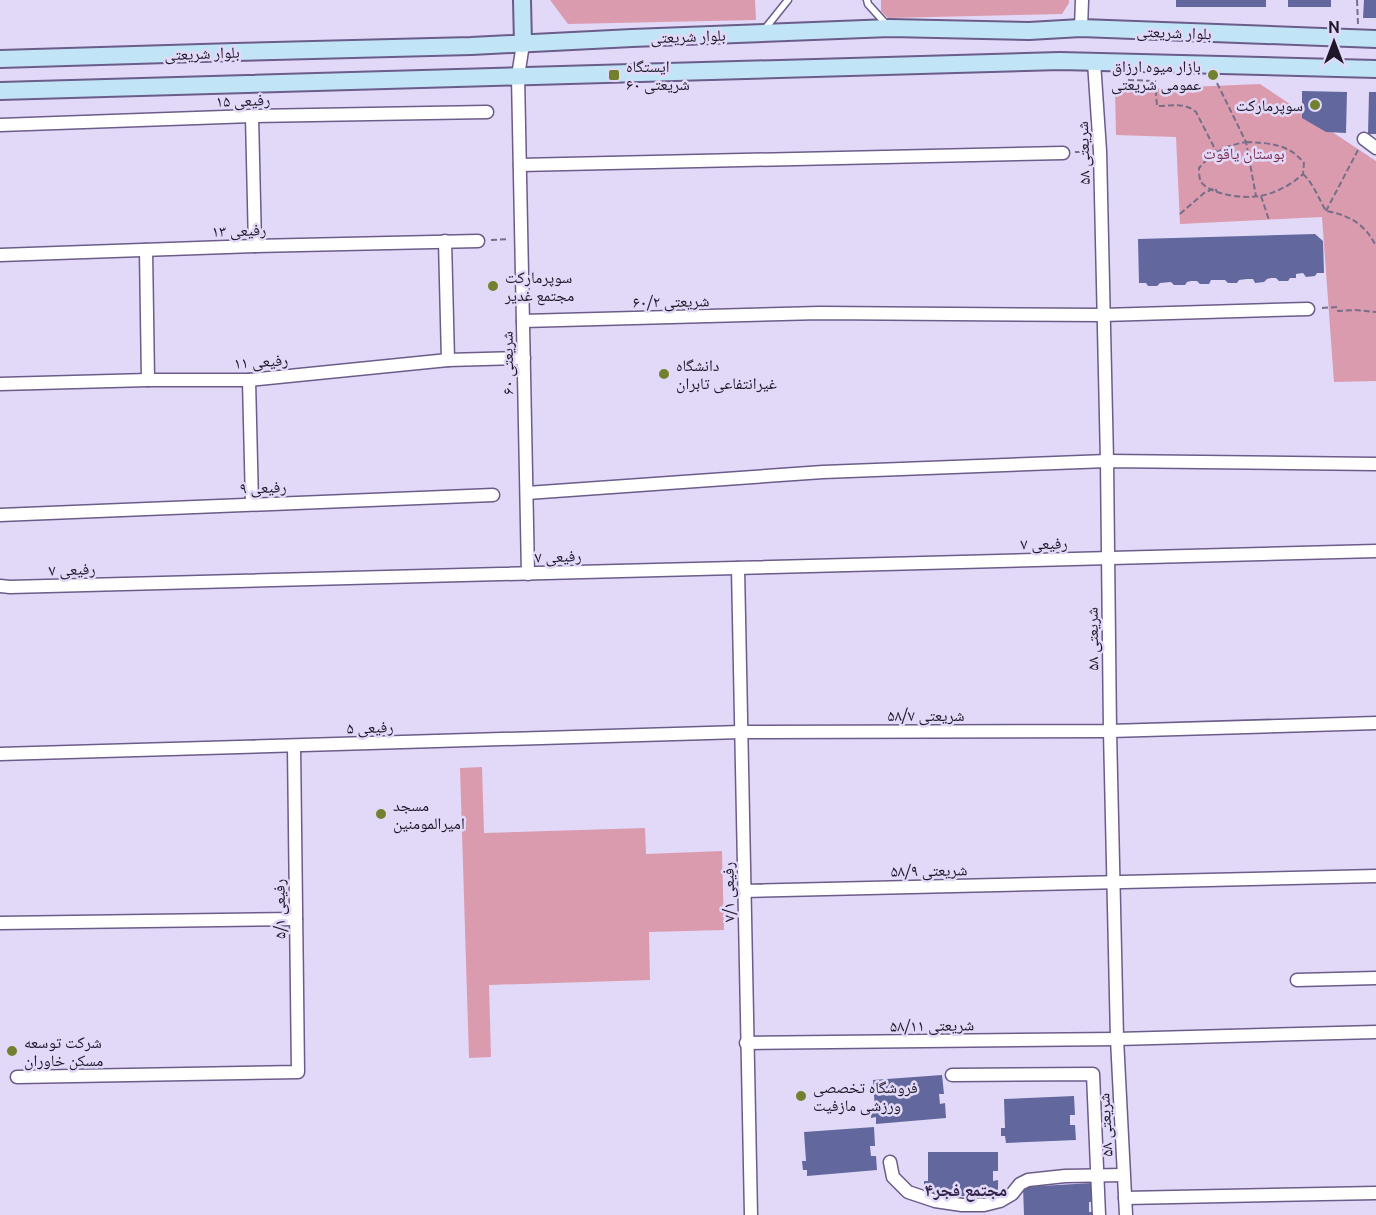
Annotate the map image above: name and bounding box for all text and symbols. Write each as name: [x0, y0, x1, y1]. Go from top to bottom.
north arrow: [1304, 12, 1364, 72]
text: N: [1328, 18, 1340, 36]
street label: بلوار شریعتی: [1136, 22, 1212, 44]
street label: بلوار شریعتی: [650, 26, 726, 48]
street label: بلوار شریعتی: [164, 43, 240, 65]
place label: ایستگاه شریعتی ۶۰: [626, 57, 690, 95]
place label: بازار میوه ارزاق عمومی شریعتی: [1111, 57, 1201, 95]
marker: ایستگاه شریعتی ۶۰: [607, 68, 621, 82]
marker: بازار میوه ارزاق عمومی شریعتی: [1206, 68, 1220, 82]
street label: رفیعی ۱۵: [216, 90, 271, 112]
place label: سوپرمارکت: [1236, 96, 1303, 115]
marker: سوپرمارکت: [1308, 98, 1322, 112]
street label: شریعتی ۵۸: [1073, 121, 1095, 185]
park label: بوستان یاقوت: [1203, 144, 1285, 164]
street label: رفیعی ۱۳: [212, 220, 267, 242]
place label: سوپرمارکت مجتمع غدیر: [504, 268, 574, 306]
marker: سوپرمارکت مجتمع غدیر: [486, 279, 500, 293]
street label: شریعتی ۶۰/۲: [632, 291, 710, 313]
street label: شریعتی ۶۰: [497, 331, 519, 395]
street label: رفیعی ۱۱: [233, 350, 289, 374]
place label: دانشگاه غیرانتفاعی تابران: [676, 356, 777, 394]
marker: دانشگاه غیرانتفاعی تابران: [657, 367, 671, 381]
street label: رفیعی ۹: [239, 477, 287, 499]
street label: رفیعی ۷: [1020, 534, 1068, 554]
street label: رفیعی ۷: [534, 546, 582, 568]
street label: رفیعی ۷: [48, 559, 96, 581]
street label: شریعتی ۵۸: [1082, 607, 1104, 671]
street label: شریعتی ۵۸/۷: [888, 706, 964, 726]
street label: رفیعی ۵: [346, 717, 394, 739]
place label: مسجد امیرالمومنین: [393, 796, 465, 834]
marker: مسجد امیرالمومنین: [374, 807, 388, 821]
street label: شریعتی ۵۸/۹: [890, 860, 968, 882]
street label: رفیعی ۷/۱: [718, 862, 740, 922]
street label: رفیعی ۵/۱: [269, 879, 291, 939]
street label: شریعتی ۵۸/۱۱: [890, 1015, 974, 1037]
place label: شرکت توسعه مسکن خاوران: [24, 1033, 103, 1071]
marker: شرکت توسعه مسکن خاوران: [5, 1044, 19, 1058]
place label: فروشگاه تخصصی ورزشی مازفیت: [813, 1078, 918, 1116]
marker: فروشگاه تخصصی ورزشی مازفیت: [794, 1089, 808, 1103]
street label: شریعتی ۵۸: [1094, 1093, 1118, 1157]
district label: مجتمع فجر۴: [925, 1179, 1007, 1202]

